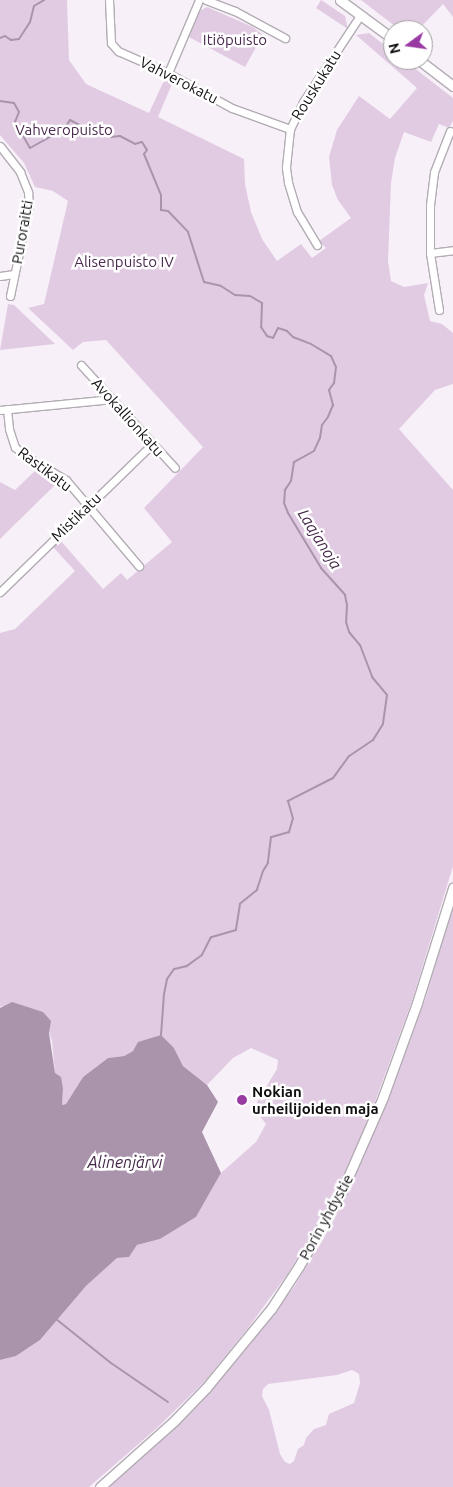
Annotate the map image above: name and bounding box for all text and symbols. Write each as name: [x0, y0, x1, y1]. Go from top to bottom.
north arrow: [383, 20, 433, 70]
park label: Itiöpuisto: [203, 31, 267, 49]
text: N: [385, 41, 403, 55]
street label: Rouskukatu: [287, 47, 345, 123]
street label: Vahverokatu: [137, 53, 221, 107]
park label: Vahveropuisto: [15, 121, 113, 139]
street label: Puroraitti: [8, 199, 36, 265]
park label: Alisenpuisto IV: [74, 253, 174, 271]
street label: Avokallionkatu: [88, 374, 168, 460]
street label: Rastikatu: [15, 443, 75, 495]
street label: Mistikatu: [47, 489, 105, 545]
water label: Laajanoja: [294, 505, 346, 573]
place label: Nokian urheilijoiden maja: [252, 1082, 379, 1117]
marker: Nokian urheilijoiden maja: [236, 1094, 248, 1106]
water label: Alinenjärvi: [88, 1152, 162, 1172]
street label: Porin yhdystie: [295, 1171, 357, 1263]

